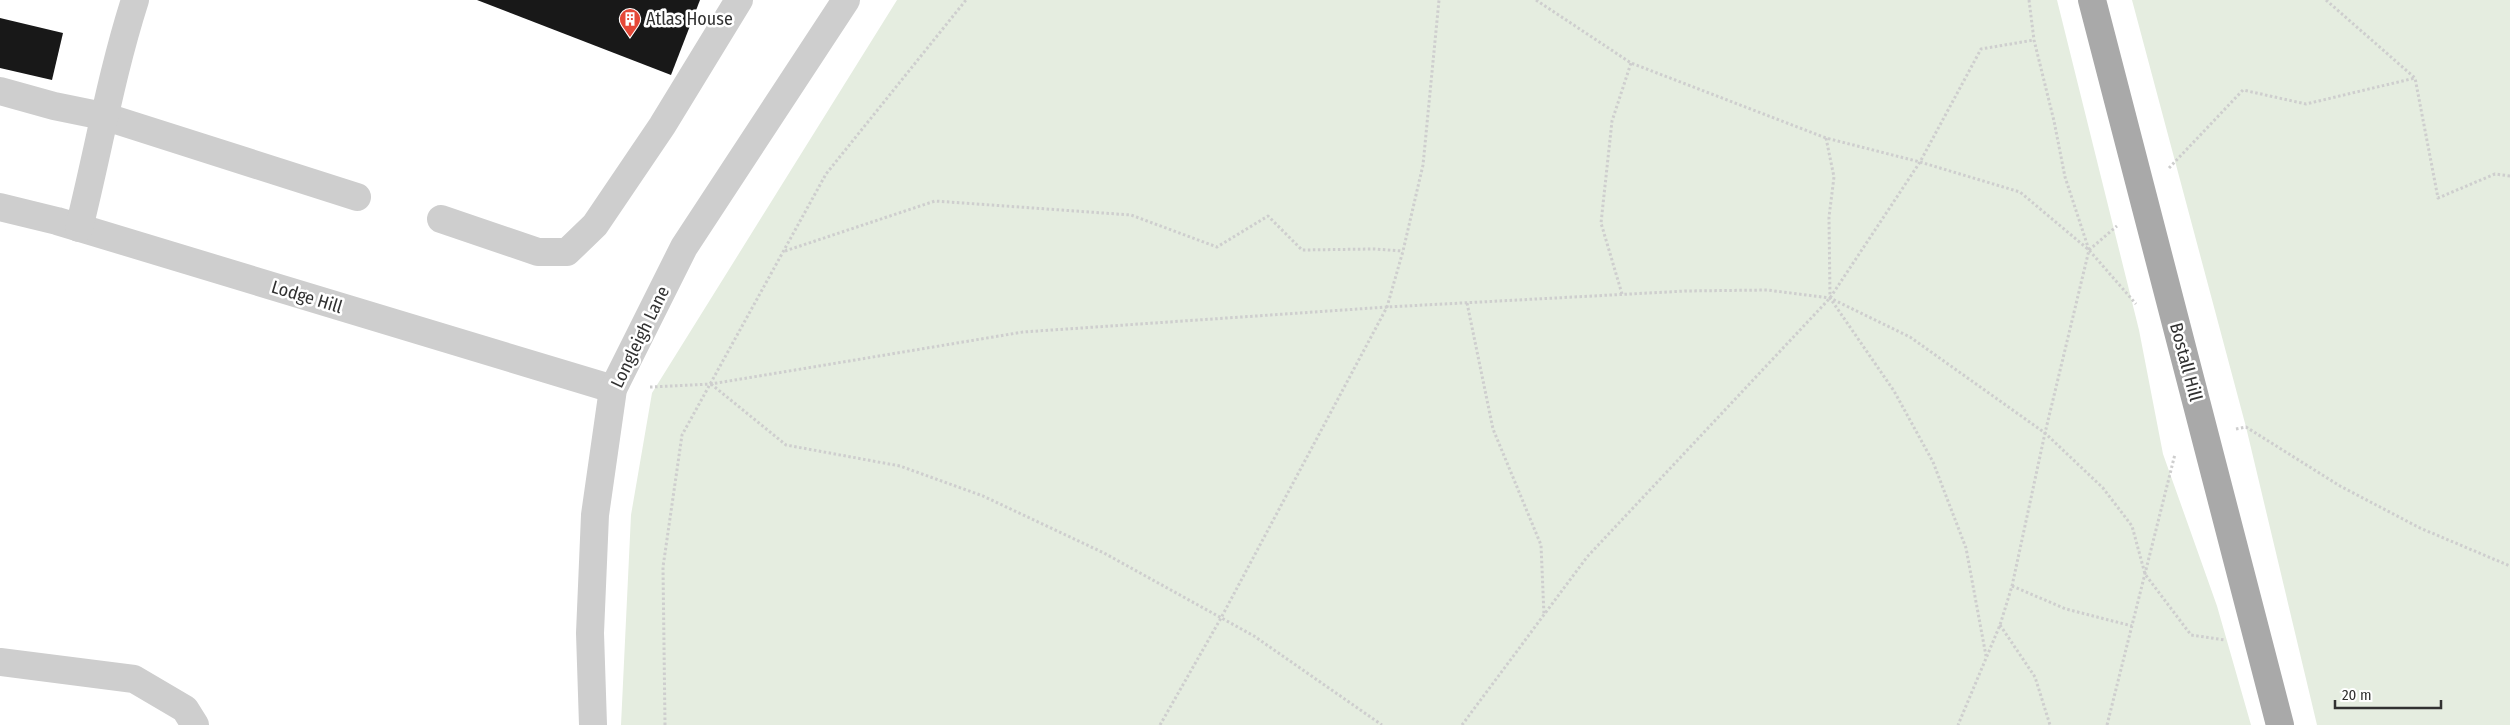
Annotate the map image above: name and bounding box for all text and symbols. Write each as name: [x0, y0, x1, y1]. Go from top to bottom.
building icon: Atlas House: [618, 7, 642, 38]
place label: Atlas House: [646, 8, 733, 30]
street label: Lodge Hill: [269, 276, 345, 318]
street label: Longleigh Lane: [606, 283, 674, 391]
street label: Bostall Hill: [2165, 320, 2207, 404]
scale bar: [2335, 678, 2441, 710]
text: 20 m: [2342, 686, 2372, 704]

